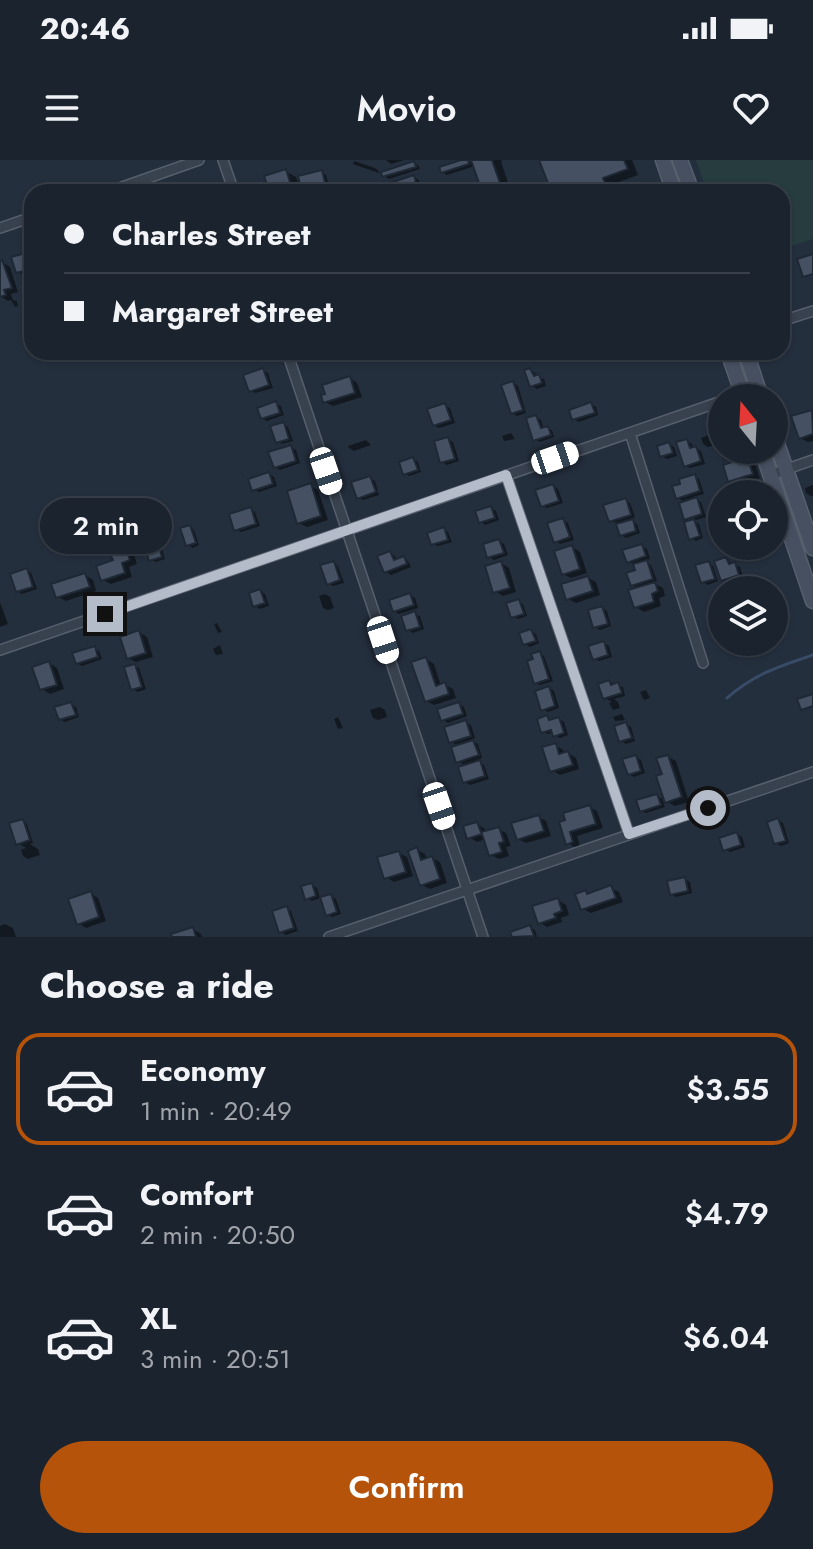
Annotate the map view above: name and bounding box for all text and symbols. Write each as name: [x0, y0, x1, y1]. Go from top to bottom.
text: 20:46: [40, 7, 130, 50]
text: Movio: [357, 82, 456, 134]
icon: menu: [40, 86, 84, 130]
icon: heart: [729, 86, 773, 130]
text: Charles Street: [112, 213, 311, 256]
text: Margaret Street: [112, 290, 333, 333]
north arrow: [708, 384, 788, 464]
map controls: [708, 384, 788, 656]
car: [528, 439, 582, 477]
car: [307, 444, 345, 498]
button: locate: [708, 480, 788, 560]
callout: 2 min: [39, 498, 171, 554]
text: 2 min: [73, 507, 139, 545]
button: layers: [708, 576, 788, 656]
route end: [87, 596, 123, 632]
car: [364, 613, 402, 667]
car: [420, 779, 458, 833]
route start: [690, 790, 726, 826]
text: Choose a ride: [40, 959, 274, 1011]
text: Economy: [140, 1049, 266, 1092]
icon: car: [44, 1053, 116, 1125]
text: $3.55: [687, 1068, 769, 1111]
text: 1 min · 20:49: [140, 1092, 292, 1130]
text: Comfort: [140, 1173, 253, 1216]
icon: car: [44, 1177, 116, 1249]
text: $4.79: [685, 1192, 769, 1235]
text: 2 min · 20:50: [140, 1216, 295, 1254]
text: XL: [140, 1297, 176, 1340]
icon: car: [44, 1301, 116, 1373]
text: $6.04: [683, 1316, 769, 1359]
text: 3 min · 20:51: [140, 1340, 291, 1378]
button: Confirm: [40, 1441, 773, 1533]

